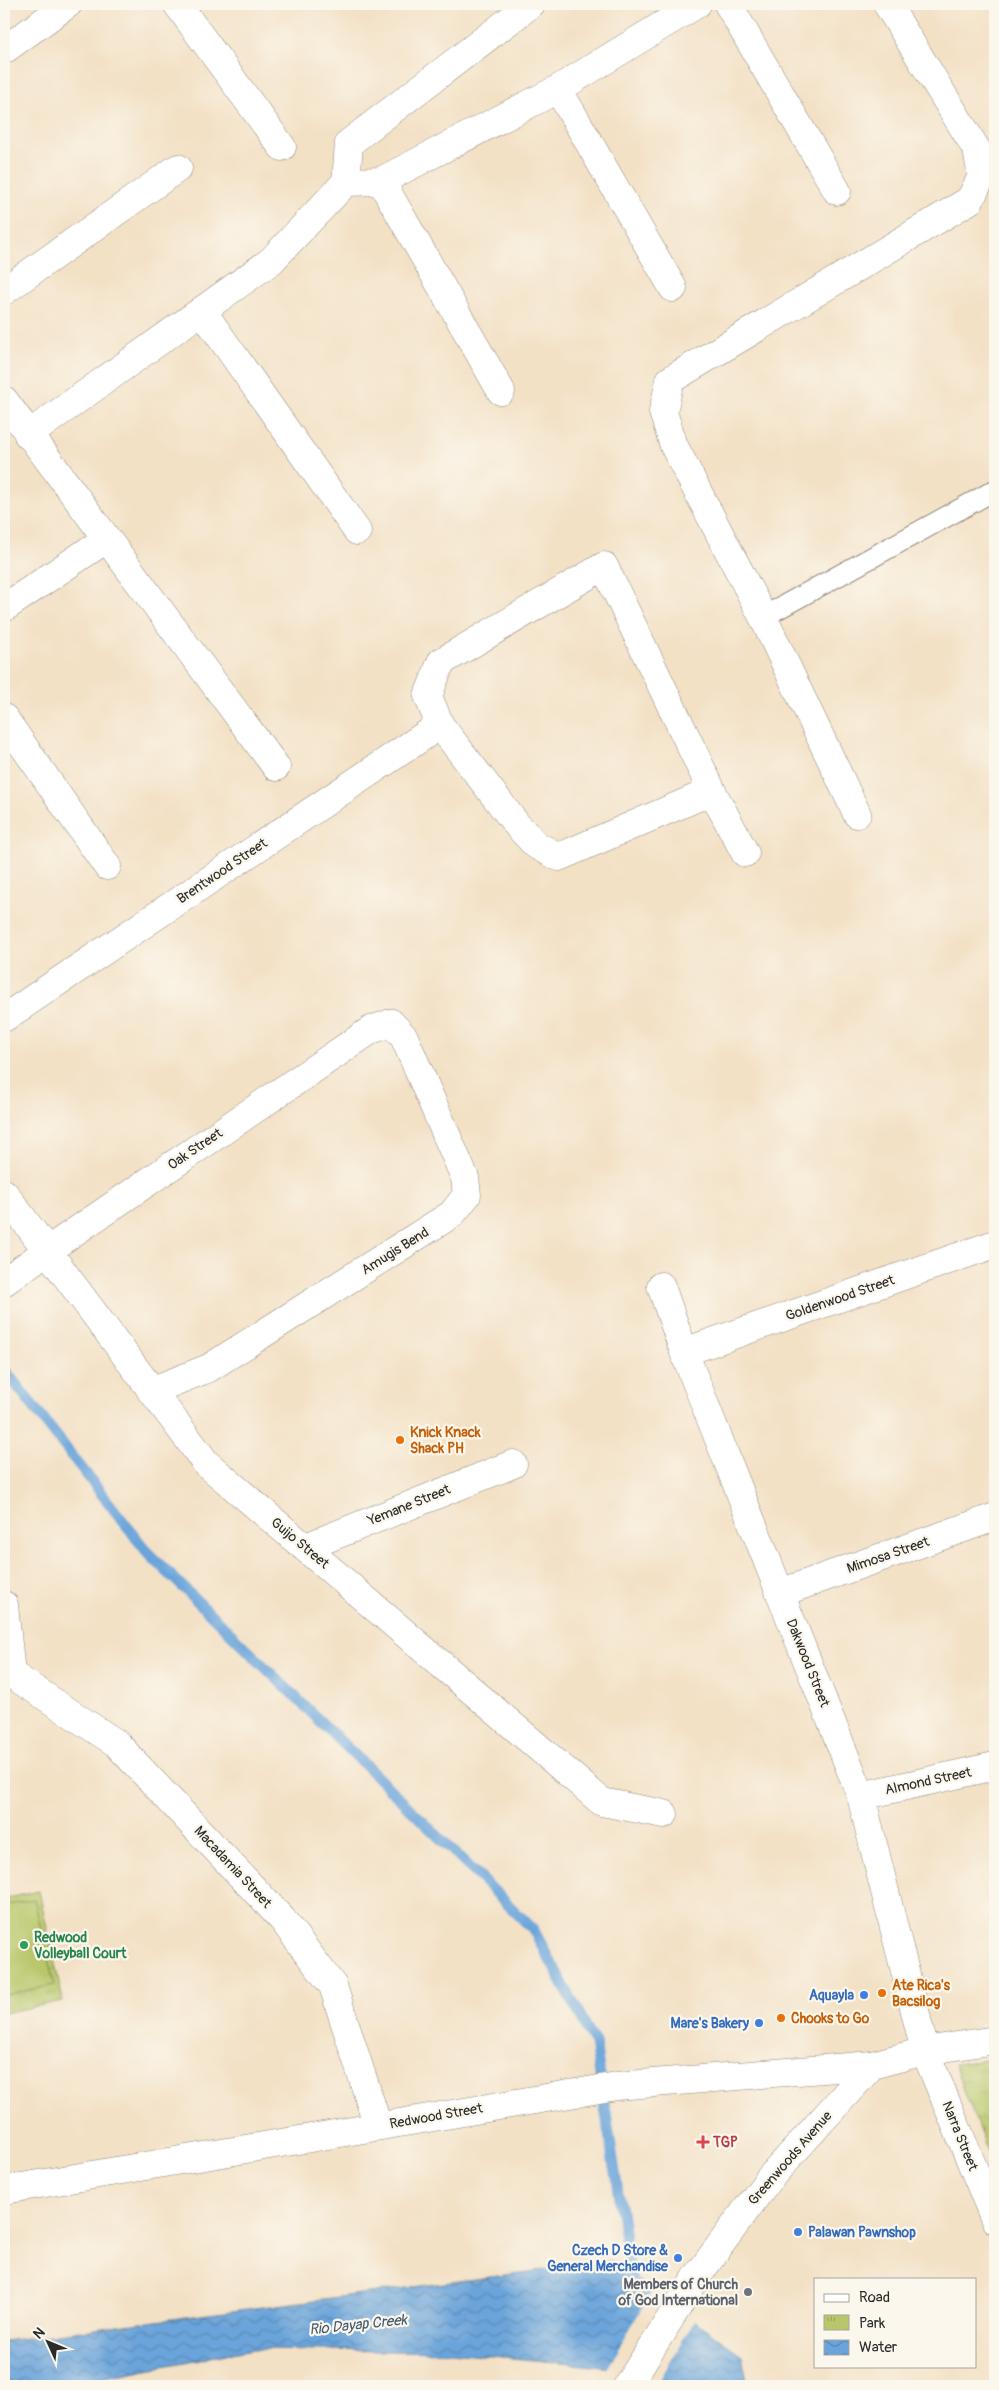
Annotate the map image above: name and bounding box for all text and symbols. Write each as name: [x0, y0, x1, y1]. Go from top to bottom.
street label: Brentwood Street: [174, 834, 271, 907]
street label: Oak Street: [164, 1124, 226, 1173]
street label: Amugis Bend: [358, 1223, 432, 1278]
street label: Goldenwood Street: [783, 1271, 897, 1325]
place label: Knick Knack Shack PH: [410, 1424, 481, 1457]
marker: Knick Knack Shack PH: [394, 1434, 406, 1446]
street label: Yemane Street: [364, 1481, 453, 1530]
street label: Guijo Street: [267, 1514, 333, 1573]
street label: Mimosa Street: [845, 1533, 932, 1577]
street label: Dakwood Street: [783, 1616, 834, 1710]
street label: Almond Street: [883, 1763, 973, 1798]
street label: Macadamia Street: [191, 1822, 276, 1912]
place label: Redwood Volleyball Court: [34, 1929, 127, 1962]
marker: Redwood Volleyball Court: [18, 1939, 30, 1951]
place label: Ate Rica's Bacsilog: [892, 1977, 951, 2010]
place label: Aquayla: [809, 1987, 854, 2004]
marker: Ate Rica's Bacsilog: [876, 1987, 888, 1999]
marker: Aquayla: [858, 1989, 870, 2001]
place label: Chooks to Go: [791, 2010, 870, 2027]
marker: Chooks to Go: [775, 2012, 787, 2024]
place label: Mare's Bakery: [671, 2015, 749, 2032]
marker: Mare's Bakery: [753, 2017, 765, 2029]
street label: Redwood Street: [388, 2099, 484, 2133]
street label: Narra Street: [938, 2099, 982, 2174]
street label: Greenwoods Avenue: [745, 2107, 836, 2209]
place label: TGP: [712, 2134, 738, 2151]
marker: TGP: [697, 2136, 709, 2148]
place label: Palawan Pawnshop: [808, 2224, 916, 2241]
marker: Palawan Pawnshop: [792, 2226, 804, 2238]
place label: Czech D Store & General Merchandise: [547, 2242, 669, 2275]
marker: Czech D Store & General Merchandise: [672, 2252, 684, 2264]
place label: Members of Church of God International: [617, 2276, 738, 2309]
legend: [814, 2278, 976, 2368]
marker: Members of Church of God International: [742, 2286, 754, 2298]
text: Road: [859, 2288, 890, 2307]
water label: Rio Dayap Creek: [308, 2310, 410, 2340]
text: Park: [859, 2314, 886, 2333]
north arrow: [22, 2318, 72, 2368]
text: N: [30, 2324, 48, 2343]
text: Water: [859, 2338, 898, 2357]

